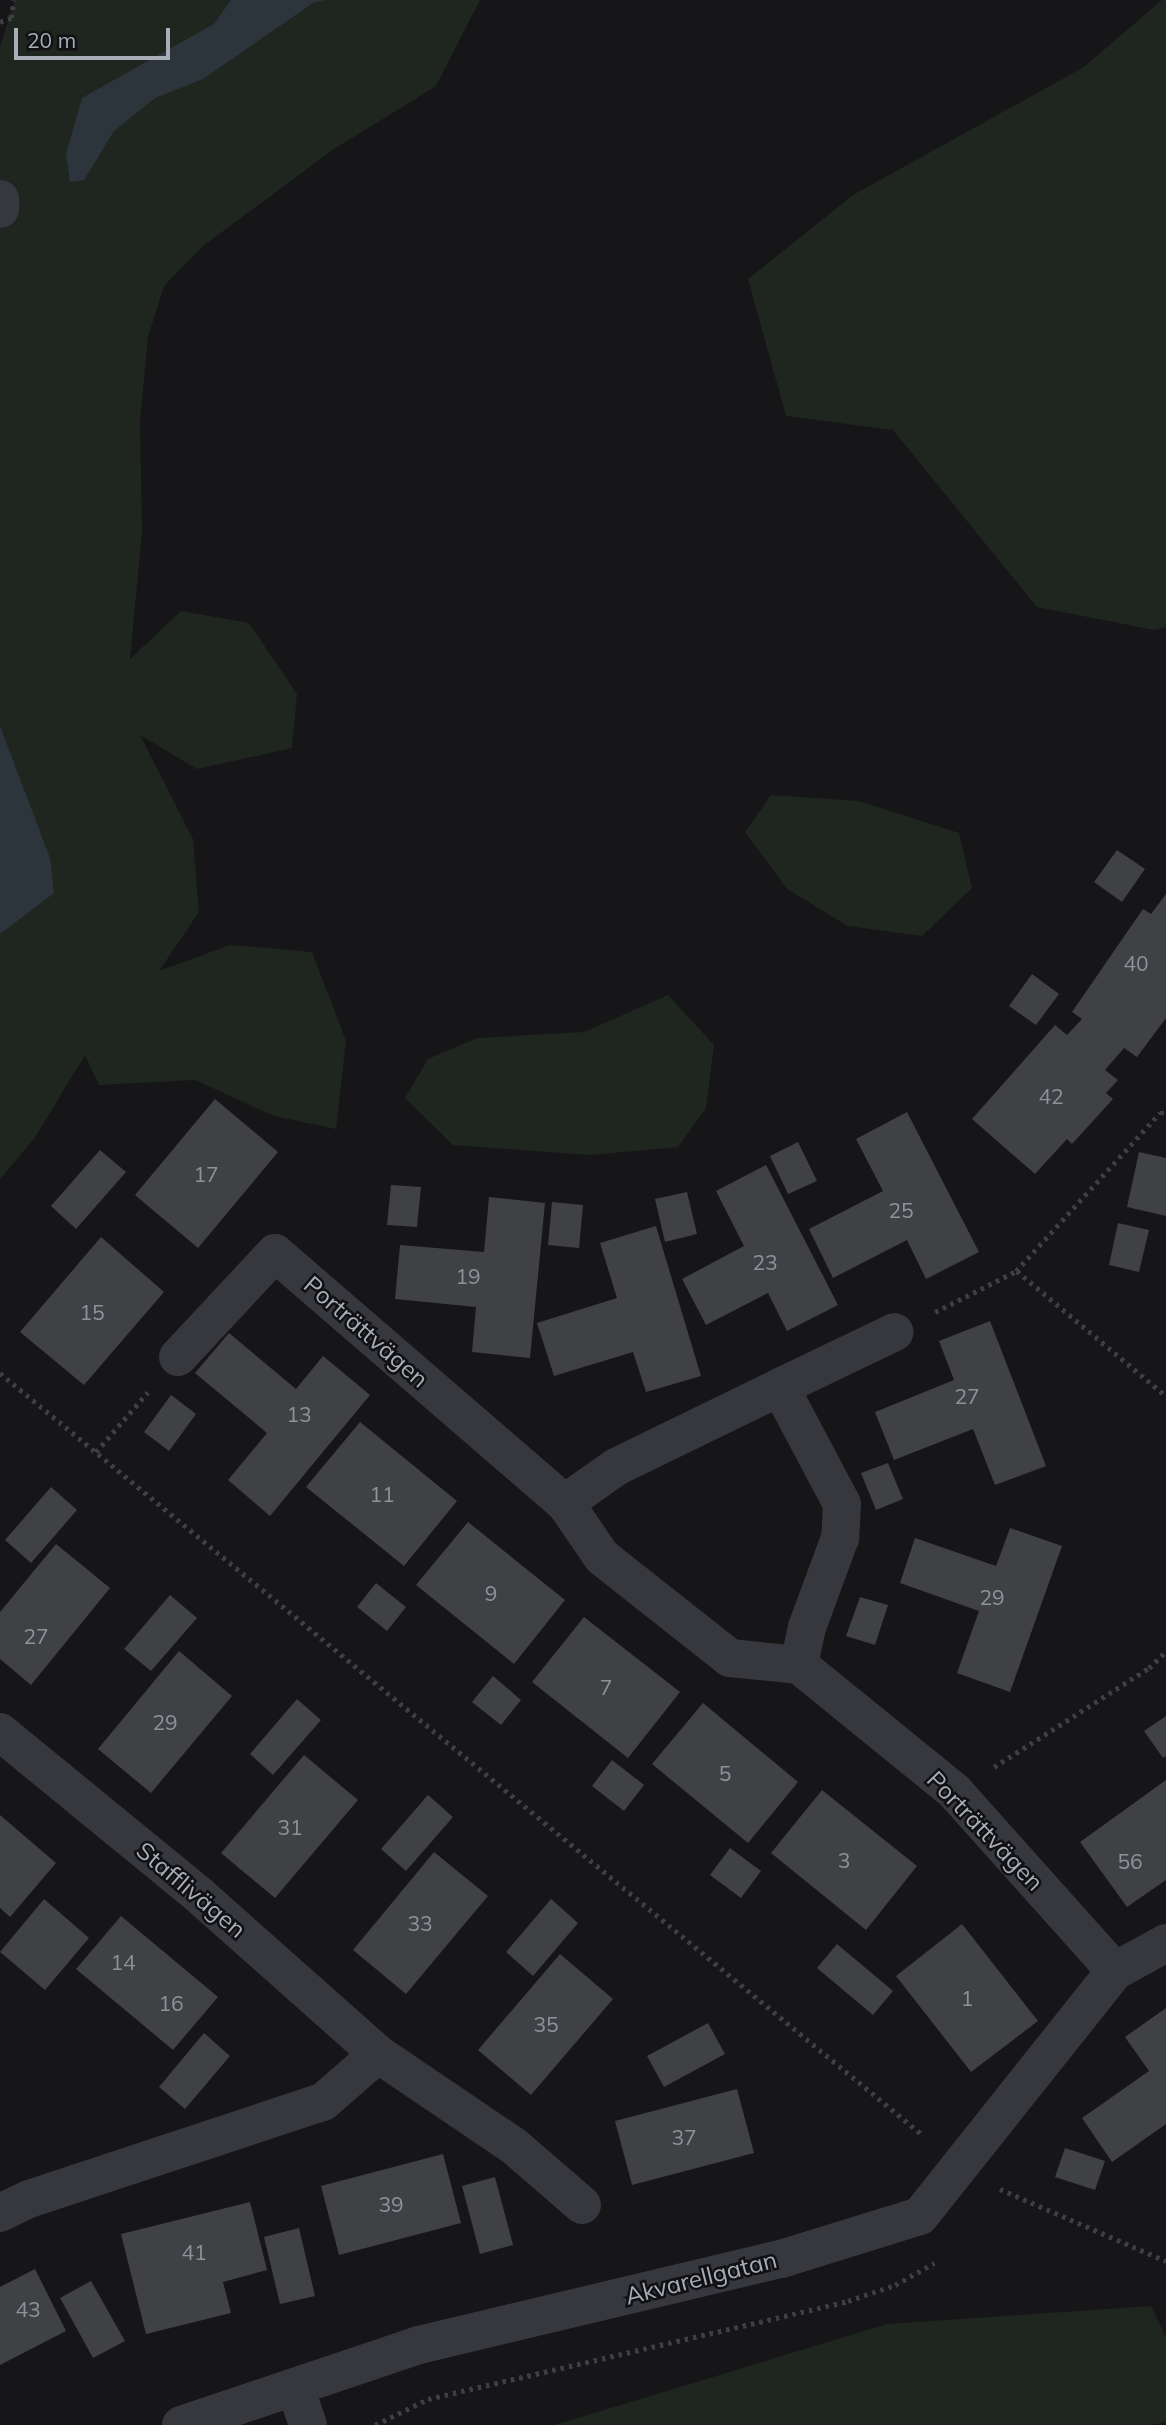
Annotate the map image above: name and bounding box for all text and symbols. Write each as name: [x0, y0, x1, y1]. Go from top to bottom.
scale bar: [18, 14, 173, 58]
text: 20 m: [27, 27, 76, 53]
house number: 40: [1123, 950, 1149, 976]
house number: 42: [1038, 1083, 1064, 1109]
house number: 17: [193, 1161, 219, 1187]
house number: 25: [888, 1197, 914, 1223]
house number: 23: [752, 1249, 778, 1275]
house number: 19: [455, 1263, 481, 1289]
street label: Porträttvägen: [298, 1270, 434, 1394]
house number: 15: [79, 1299, 105, 1325]
house number: 27: [954, 1383, 980, 1409]
house number: 13: [286, 1401, 312, 1427]
house number: 11: [369, 1481, 395, 1507]
house number: 9: [485, 1580, 497, 1606]
house number: 29: [979, 1584, 1005, 1610]
house number: 27: [23, 1623, 49, 1649]
house number: 7: [600, 1674, 612, 1700]
house number: 29: [152, 1709, 178, 1735]
house number: 5: [719, 1760, 731, 1786]
street label: Porträttvägen: [921, 1765, 1049, 1897]
house number: 31: [277, 1814, 303, 1840]
street label: Stafflivägen: [131, 1836, 251, 1944]
house number: 3: [838, 1847, 850, 1873]
house number: 56: [1117, 1848, 1143, 1874]
house number: 33: [407, 1910, 433, 1936]
house number: 14: [110, 1949, 136, 1975]
house number: 1: [961, 1985, 973, 2011]
house number: 16: [158, 1990, 184, 2016]
house number: 35: [533, 2011, 559, 2037]
house number: 37: [671, 2124, 697, 2150]
house number: 39: [378, 2191, 404, 2217]
house number: 41: [181, 2239, 207, 2265]
street label: Akvarellgatan: [622, 2245, 780, 2311]
house number: 43: [15, 2296, 41, 2322]

